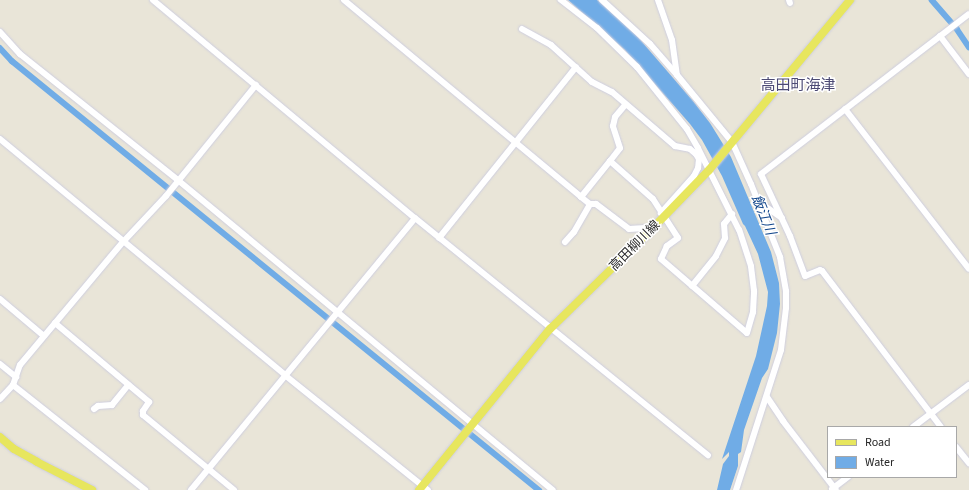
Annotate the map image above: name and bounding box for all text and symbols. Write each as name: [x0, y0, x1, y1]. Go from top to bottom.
district label: 高田町海津: [761, 77, 835, 95]
water label: 飯江川: [747, 192, 779, 238]
street label: 高田柳川線: [607, 218, 663, 274]
legend: [827, 426, 957, 478]
text: Road: [865, 434, 891, 451]
text: Water: [865, 454, 894, 471]

